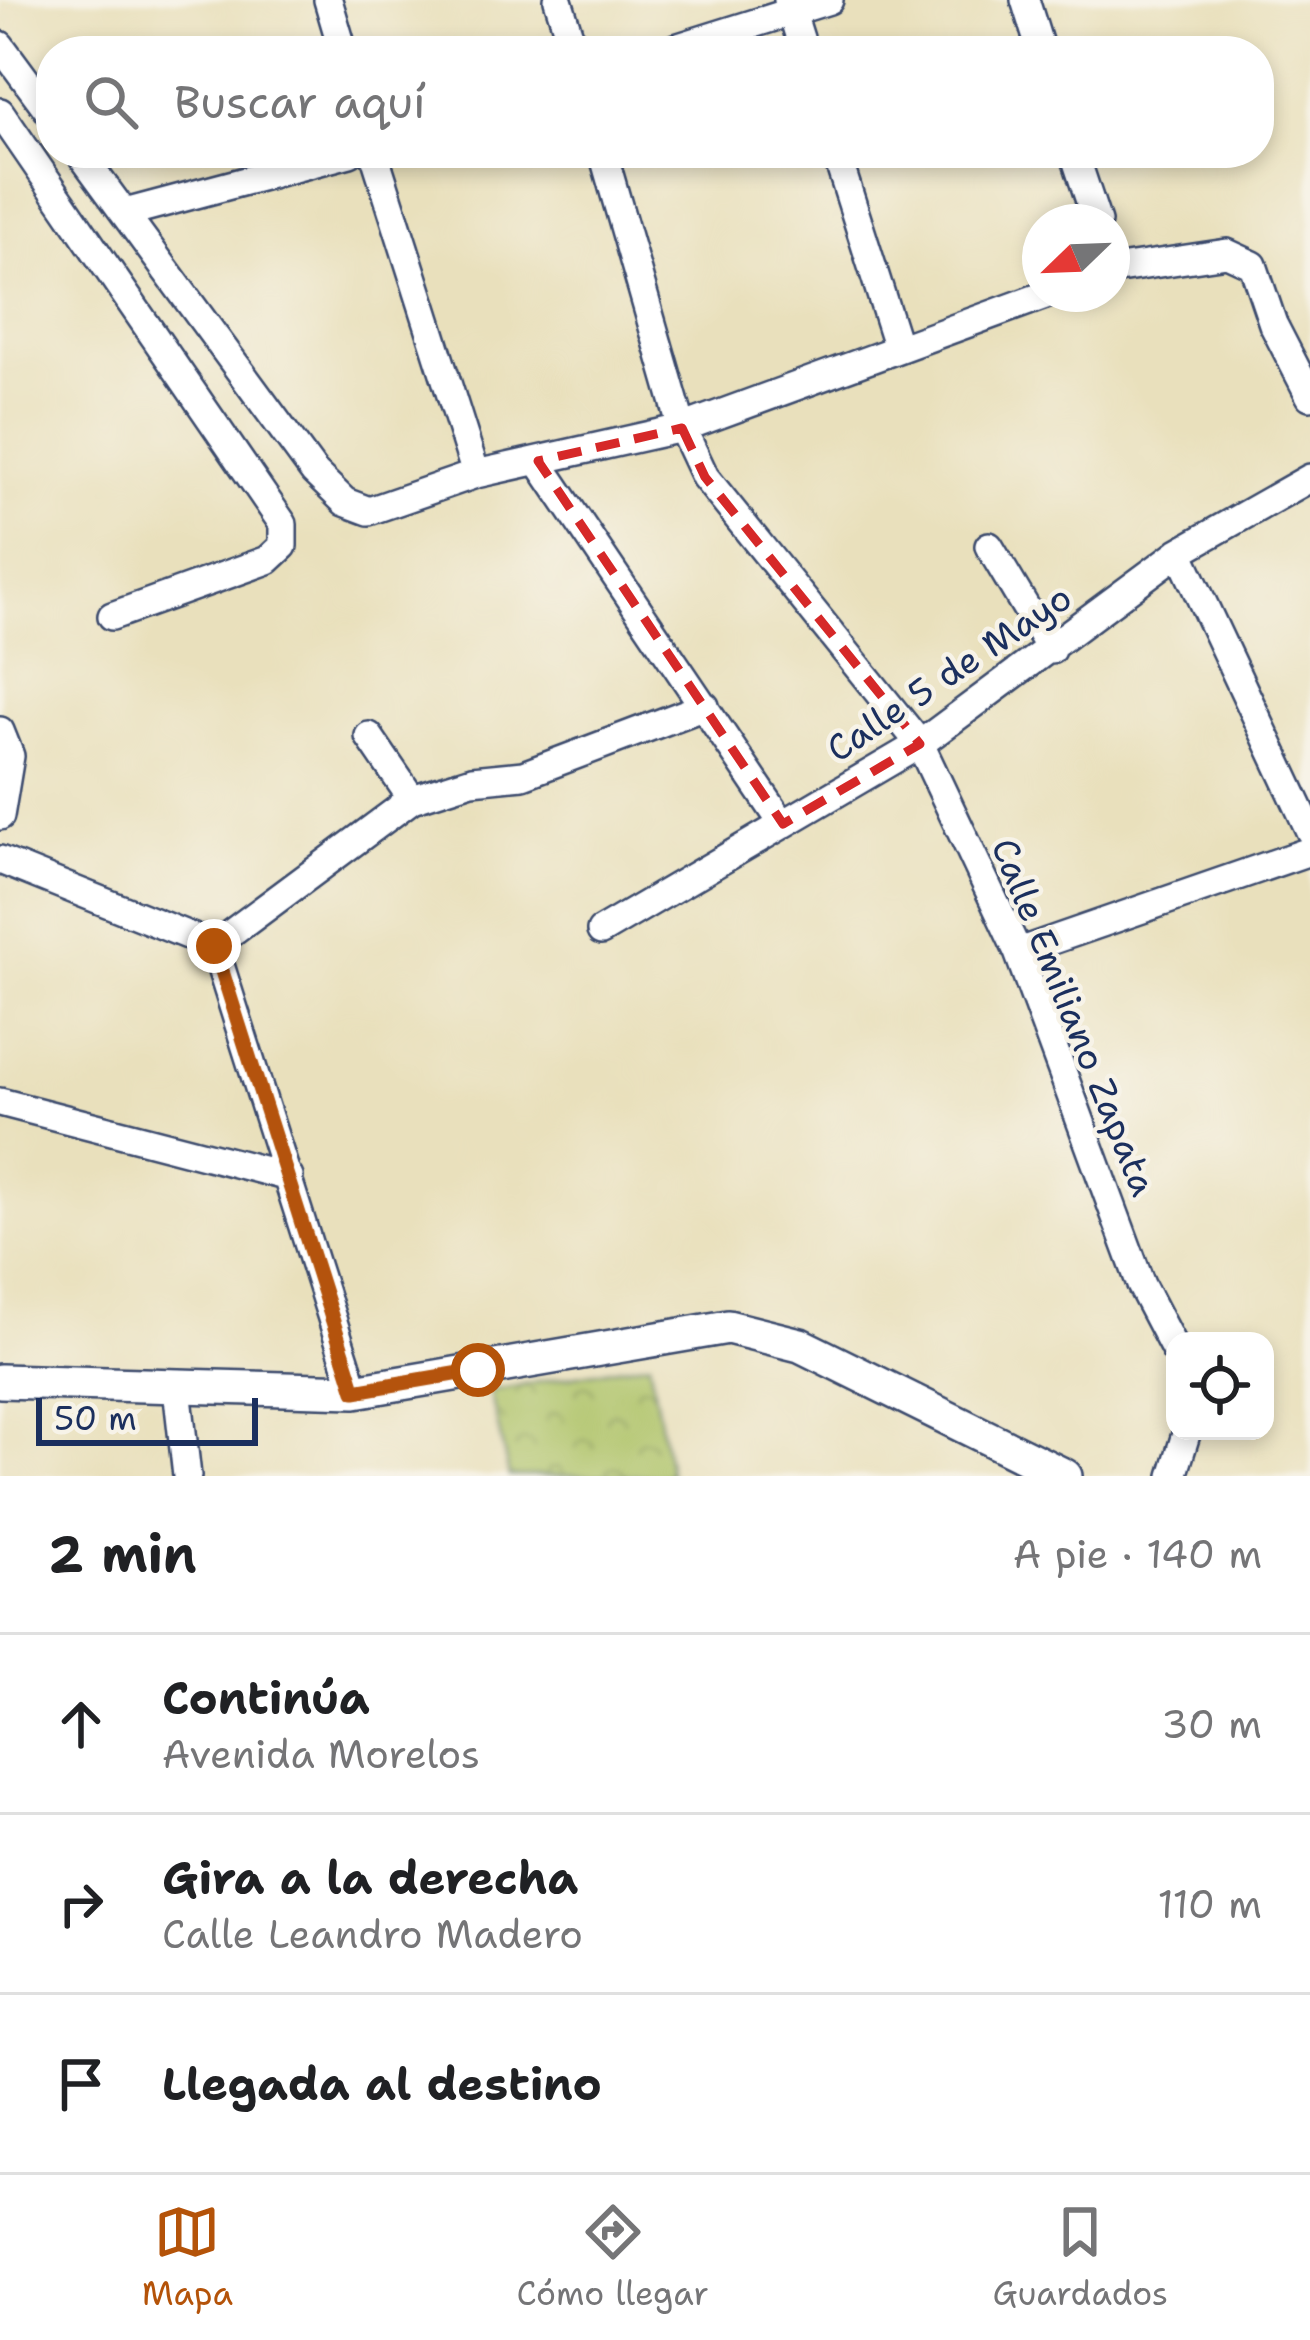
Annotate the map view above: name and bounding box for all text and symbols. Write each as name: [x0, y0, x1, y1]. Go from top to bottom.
search box: [36, 36, 1274, 168]
icon: search: [78, 69, 144, 135]
text: Buscar aquí: [174, 72, 426, 132]
north arrow: [1022, 204, 1130, 312]
street label: Calle 5 de Mayo: [817, 573, 1081, 773]
street label: Calle Emiliano Zapata: [980, 831, 1168, 1203]
route end: [187, 919, 241, 973]
map controls: [1166, 1332, 1274, 1440]
button: locate: [1166, 1332, 1274, 1440]
route start: [451, 1343, 505, 1397]
scale bar: [36, 1392, 258, 1445]
text: 50 m: [54, 1396, 137, 1441]
text: 2 min: [48, 1520, 197, 1588]
text: A pie · 140 m: [1013, 1528, 1262, 1580]
text: Continúa: [162, 1668, 370, 1728]
icon: ahead: [48, 1691, 114, 1757]
text: 30 m: [1161, 1698, 1262, 1750]
text: Avenida Morelos: [162, 1728, 480, 1780]
text: Gira a la derecha: [162, 1848, 578, 1908]
icon: right: [48, 1871, 114, 1937]
text: 110 m: [1158, 1878, 1262, 1930]
text: Calle Leandro Madero: [162, 1908, 583, 1960]
icon: arrive: [48, 2051, 114, 2117]
text: Llegada al destino: [162, 2054, 602, 2114]
tab: Mapa: [142, 2199, 233, 2316]
tab: Cómo llegar: [517, 2199, 709, 2316]
tab: Guardados: [993, 2199, 1168, 2316]

